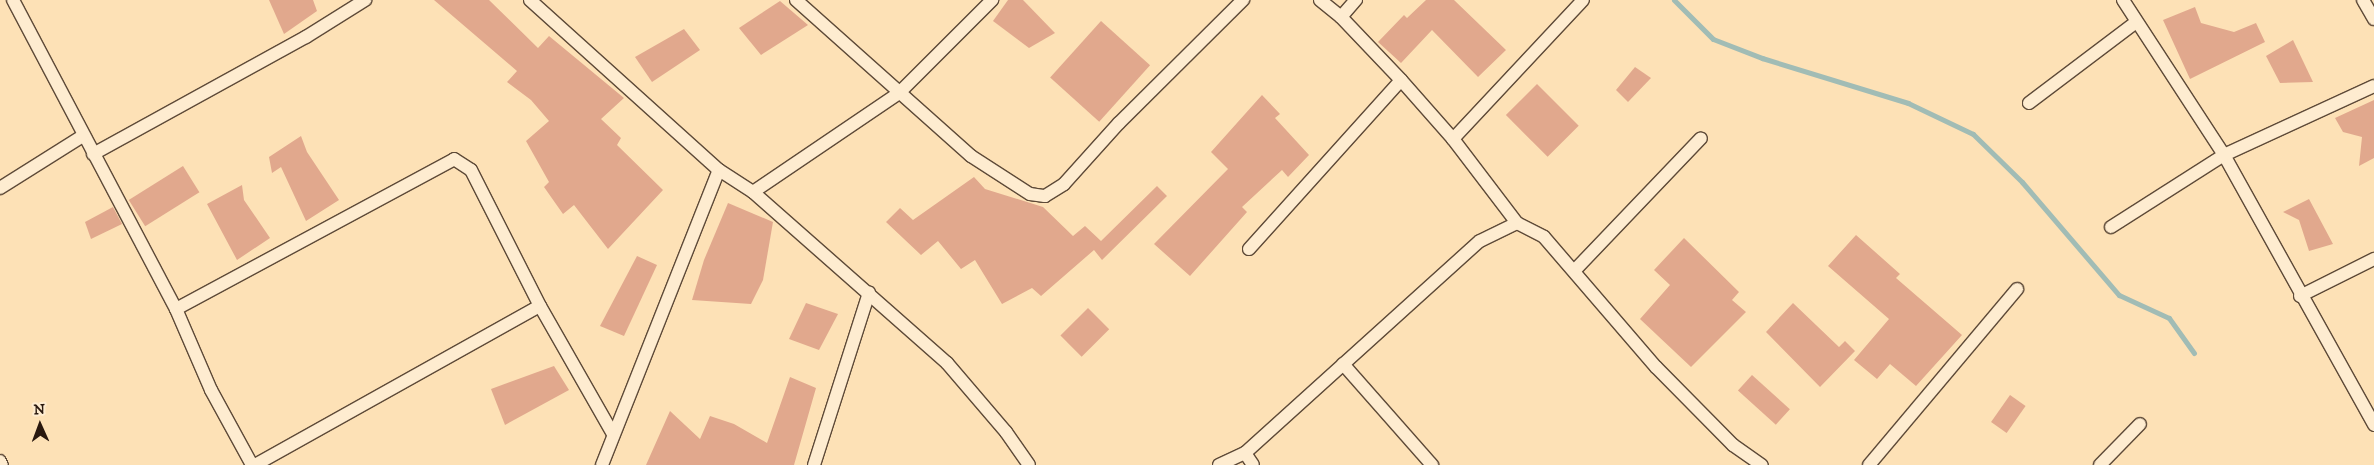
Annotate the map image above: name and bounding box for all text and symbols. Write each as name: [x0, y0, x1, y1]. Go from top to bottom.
north arrow: [15, 400, 65, 450]
text: N: [33, 401, 46, 419]

